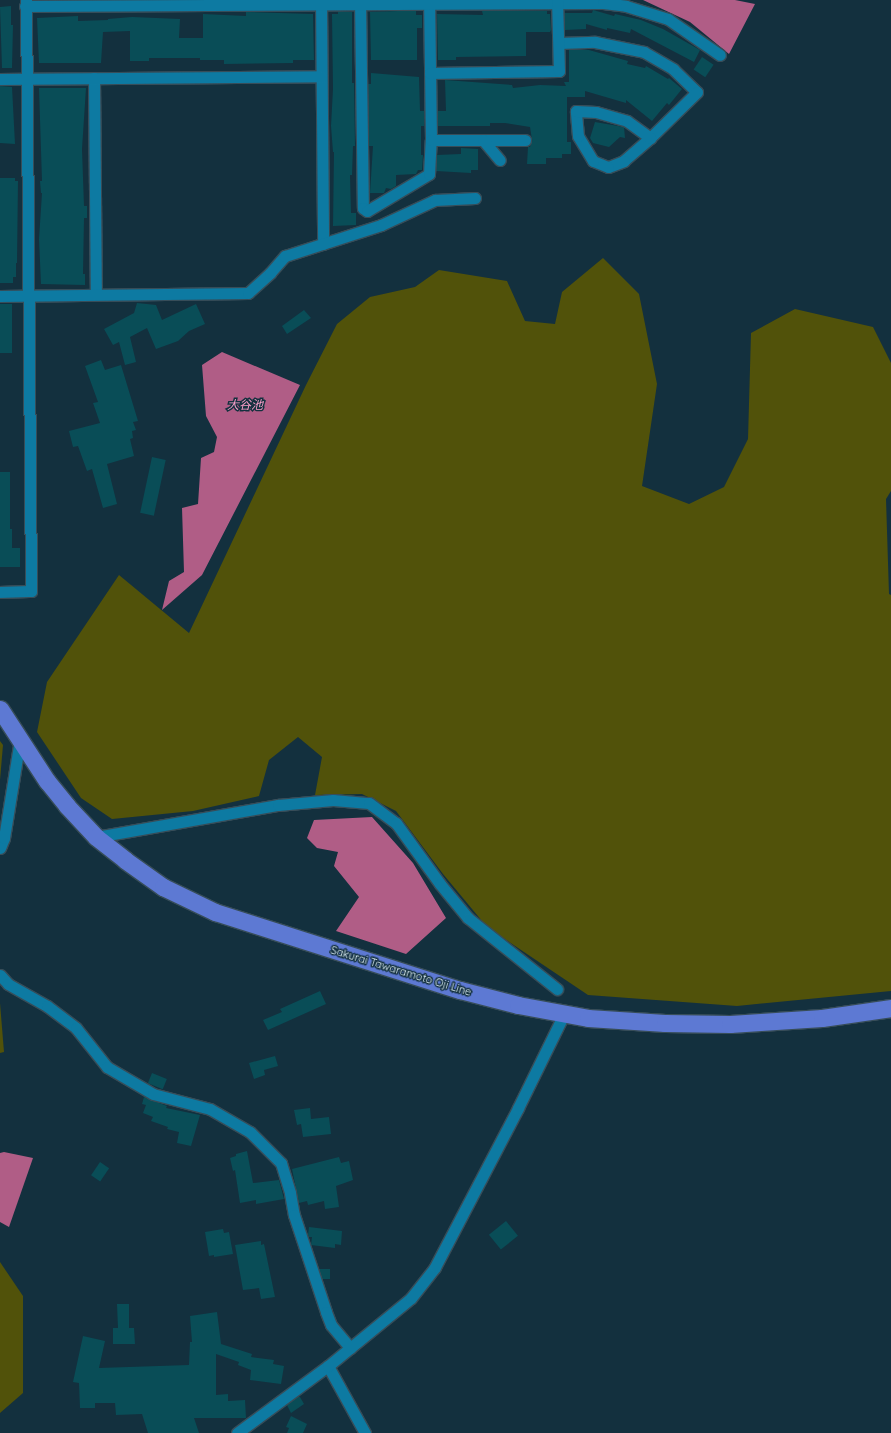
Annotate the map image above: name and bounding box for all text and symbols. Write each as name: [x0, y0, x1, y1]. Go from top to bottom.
water label: 大谷池: [227, 398, 263, 412]
street label: Sakurai Tawaramoto Oji Line: [329, 943, 473, 999]

